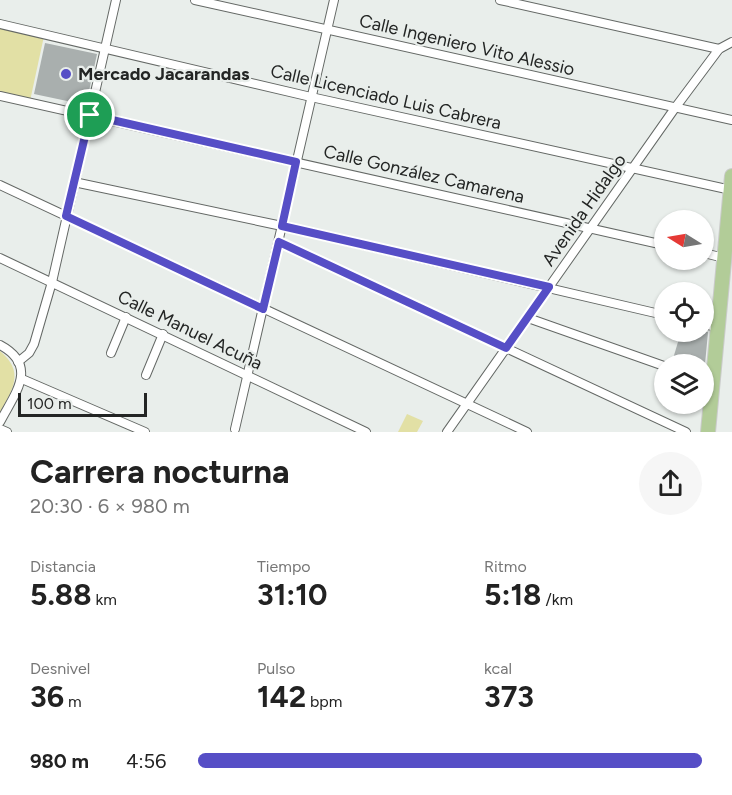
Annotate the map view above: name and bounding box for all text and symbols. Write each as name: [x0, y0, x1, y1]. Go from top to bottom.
street label: Calle Ingeniero Vito Alessio: [357, 9, 577, 81]
street label: Calle Licenciado Luis Cabrera: [268, 60, 504, 134]
place label: Mercado Jacarandas: [78, 63, 250, 85]
marker: Mercado Jacarandas: [59, 67, 73, 81]
pin: [64, 89, 115, 140]
icon: arrive: [73, 98, 106, 131]
street label: Calle González Camarena: [321, 140, 527, 208]
street label: Avenida Hidalgo: [537, 150, 631, 270]
north arrow: [654, 210, 714, 270]
map controls: [654, 210, 714, 414]
button: locate: [654, 282, 714, 342]
street label: Calle Manuel Acuña: [114, 285, 266, 375]
button: layers: [654, 354, 714, 414]
scale bar: [18, 390, 147, 418]
text: 100 m: [27, 394, 72, 413]
text: Carrera nocturna: [30, 452, 290, 491]
button: share: [639, 452, 702, 515]
text: 20:30 · 6 × 980 m: [30, 494, 190, 518]
text: Distancia: [30, 557, 96, 576]
text: Tiempo: [257, 557, 311, 576]
text: Ritmo: [484, 557, 527, 576]
text: 5.88: [30, 576, 92, 613]
text: 31:10: [257, 576, 327, 613]
text: 5:18: [484, 576, 541, 613]
text: km: [92, 590, 117, 609]
text: /km: [541, 590, 573, 609]
text: Desnivel: [30, 659, 90, 678]
text: Pulso: [257, 659, 295, 678]
text: kcal: [484, 659, 512, 678]
text: 36: [30, 678, 64, 715]
text: 142: [257, 678, 306, 715]
text: 373: [484, 678, 534, 715]
text: m: [64, 692, 82, 711]
text: bpm: [306, 692, 342, 711]
text: 980 m: [30, 749, 89, 773]
text: 4:56: [126, 749, 166, 773]

